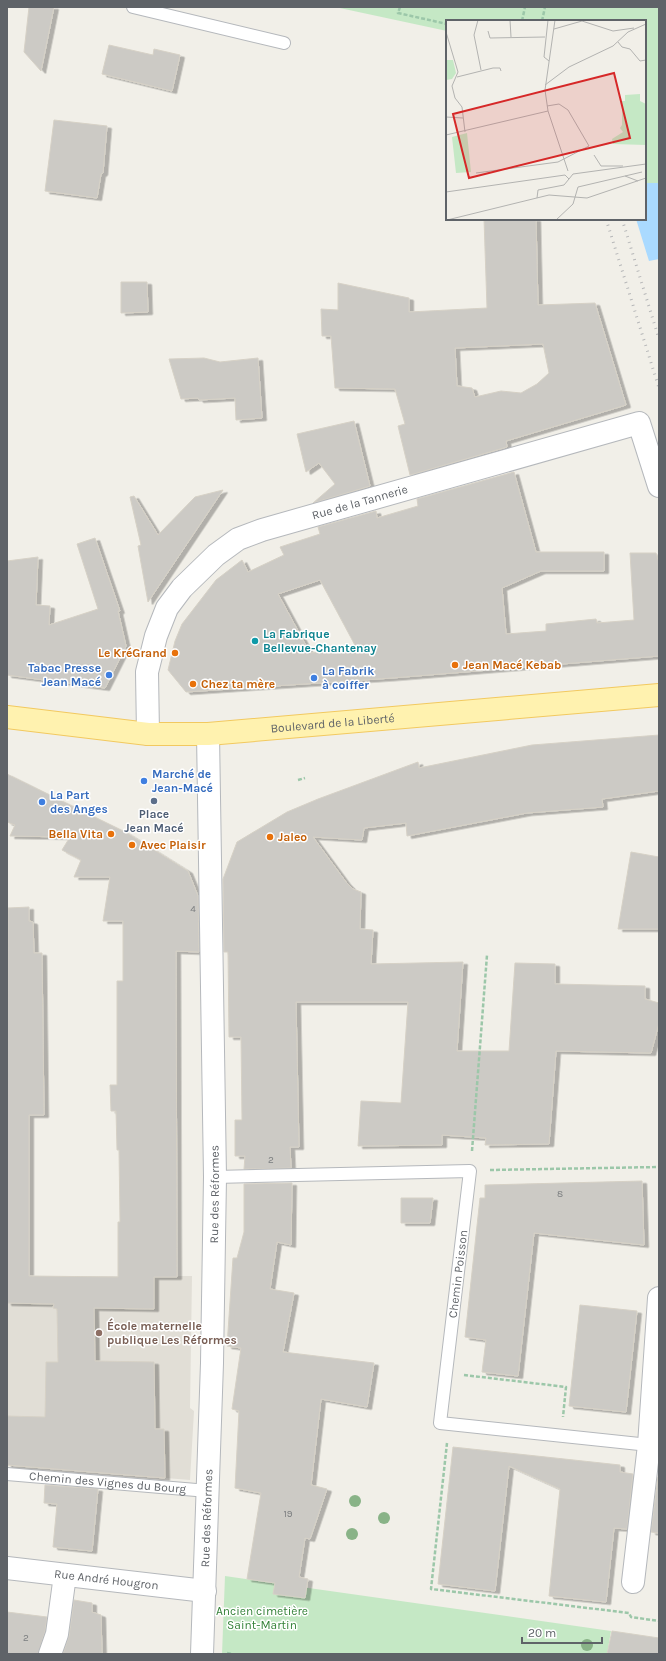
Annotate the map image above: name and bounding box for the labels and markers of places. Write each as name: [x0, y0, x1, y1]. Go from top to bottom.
place label: La Fabrique Bellevue-Chantenay: [263, 627, 377, 655]
marker: La Fabrique Bellevue-Chantenay: [250, 636, 260, 646]
place label: Le KréGrand: [98, 646, 167, 660]
marker: Le KréGrand: [170, 648, 180, 658]
place label: Jean Macé Kebab: [463, 658, 561, 672]
marker: Jean Macé Kebab: [450, 660, 460, 670]
place label: Tabac Presse Jean Macé: [28, 661, 101, 689]
place label: La Fabrik à coiffer: [322, 664, 374, 692]
marker: Tabac Presse Jean Macé: [104, 670, 114, 680]
marker: La Fabrik à coiffer: [309, 673, 319, 683]
place label: Chez ta mère: [201, 677, 275, 691]
marker: Chez ta mère: [188, 679, 198, 689]
place label: Marché de Jean-Macé: [152, 767, 213, 795]
marker: Marché de Jean-Macé: [139, 776, 149, 786]
place label: La Part des Anges: [50, 788, 108, 816]
marker: Place Jean Macé: [149, 796, 159, 806]
marker: La Part des Anges: [37, 797, 47, 807]
place label: Place Jean Macé: [124, 807, 184, 835]
place label: Bella Vita: [49, 827, 103, 841]
marker: Bella Vita: [106, 829, 116, 839]
place label: Jaleo: [278, 830, 307, 844]
marker: Jaleo: [265, 832, 275, 842]
place label: Avec Plaisir: [140, 838, 206, 852]
marker: Avec Plaisir: [127, 840, 137, 850]
place label: École maternelle publique Les Réformes: [107, 1318, 237, 1347]
marker: École maternelle publique Les Réformes: [94, 1328, 104, 1338]

